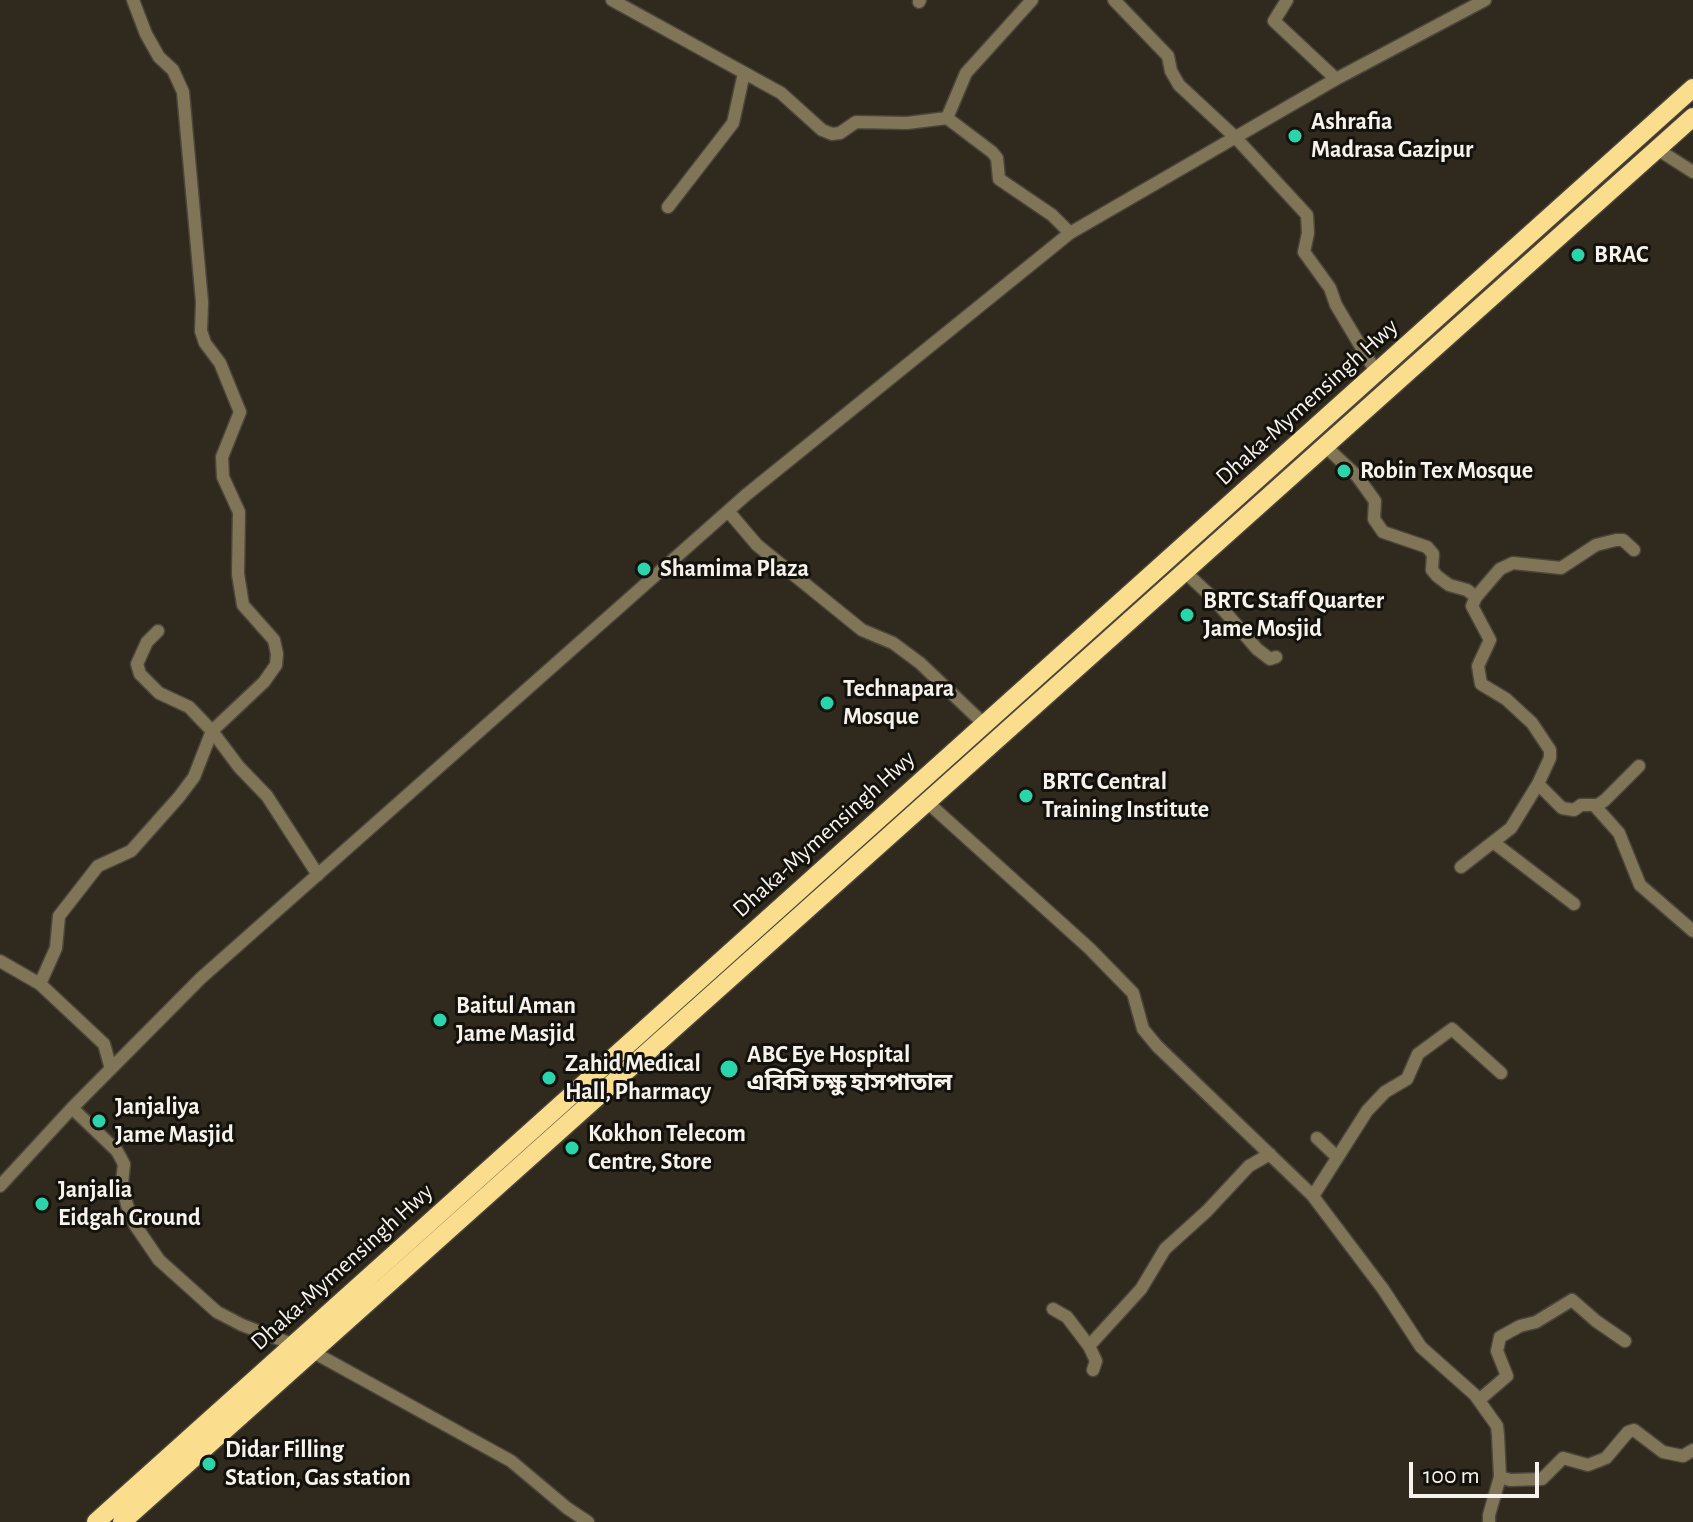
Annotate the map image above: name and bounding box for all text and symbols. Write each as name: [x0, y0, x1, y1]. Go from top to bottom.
place label: Ashrafia Madrasa Gazipur: [1311, 108, 1473, 164]
marker: Ashrafia Madrasa Gazipur: [1286, 127, 1304, 145]
place label: BRAC: [1594, 241, 1648, 269]
marker: BRAC: [1569, 246, 1587, 264]
street label: Dhaka-Mymensingh Hwy: [1210, 312, 1404, 492]
place label: Robin Tex Mosque: [1360, 457, 1533, 485]
marker: Robin Tex Mosque: [1335, 462, 1353, 480]
place label: Shamima Plaza: [660, 555, 809, 583]
marker: Shamima Plaza: [635, 560, 653, 578]
place label: BRTC Staff Quarter Jame Mosjid: [1203, 587, 1384, 643]
marker: BRTC Staff Quarter Jame Mosjid: [1178, 606, 1196, 624]
place label: Technapara Mosque: [843, 675, 954, 731]
marker: Technapara Mosque: [818, 694, 836, 712]
street label: Dhaka-Mymensingh Hwy: [727, 744, 921, 924]
place label: BRTC Central Training Institute: [1042, 768, 1209, 824]
marker: BRTC Central Training Institute: [1017, 787, 1035, 805]
place label: Baitul Aman Jame Masjid: [456, 992, 576, 1048]
marker: Baitul Aman Jame Masjid: [431, 1011, 449, 1029]
place label: ABC Eye Hospital এবিসি চক্ষু হাসপাতাল: [747, 1041, 952, 1097]
place label: Zahid Medical Hall, Pharmacy: [565, 1050, 711, 1106]
marker: ABC Eye Hospital এবিসি চক্ষু হাসপাতাল: [718, 1058, 740, 1080]
marker: Zahid Medical Hall, Pharmacy: [540, 1069, 558, 1087]
place label: Janjaliya Jame Masjid: [115, 1093, 234, 1149]
marker: Janjaliya Jame Masjid: [90, 1112, 108, 1130]
place label: Kokhon Telecom Centre, Store: [588, 1120, 746, 1176]
marker: Kokhon Telecom Centre, Store: [563, 1139, 581, 1157]
place label: Janjalia Eidgah Ground: [58, 1176, 201, 1232]
street label: Dhaka-Mymensingh Hwy: [245, 1177, 439, 1357]
marker: Janjalia Eidgah Ground: [33, 1195, 51, 1213]
place label: Didar Filling Station, Gas station: [225, 1436, 411, 1492]
scale bar: [1413, 1446, 1543, 1496]
marker: Didar Filling Station, Gas station: [200, 1455, 218, 1473]
text: 100 m: [1423, 1464, 1480, 1488]

